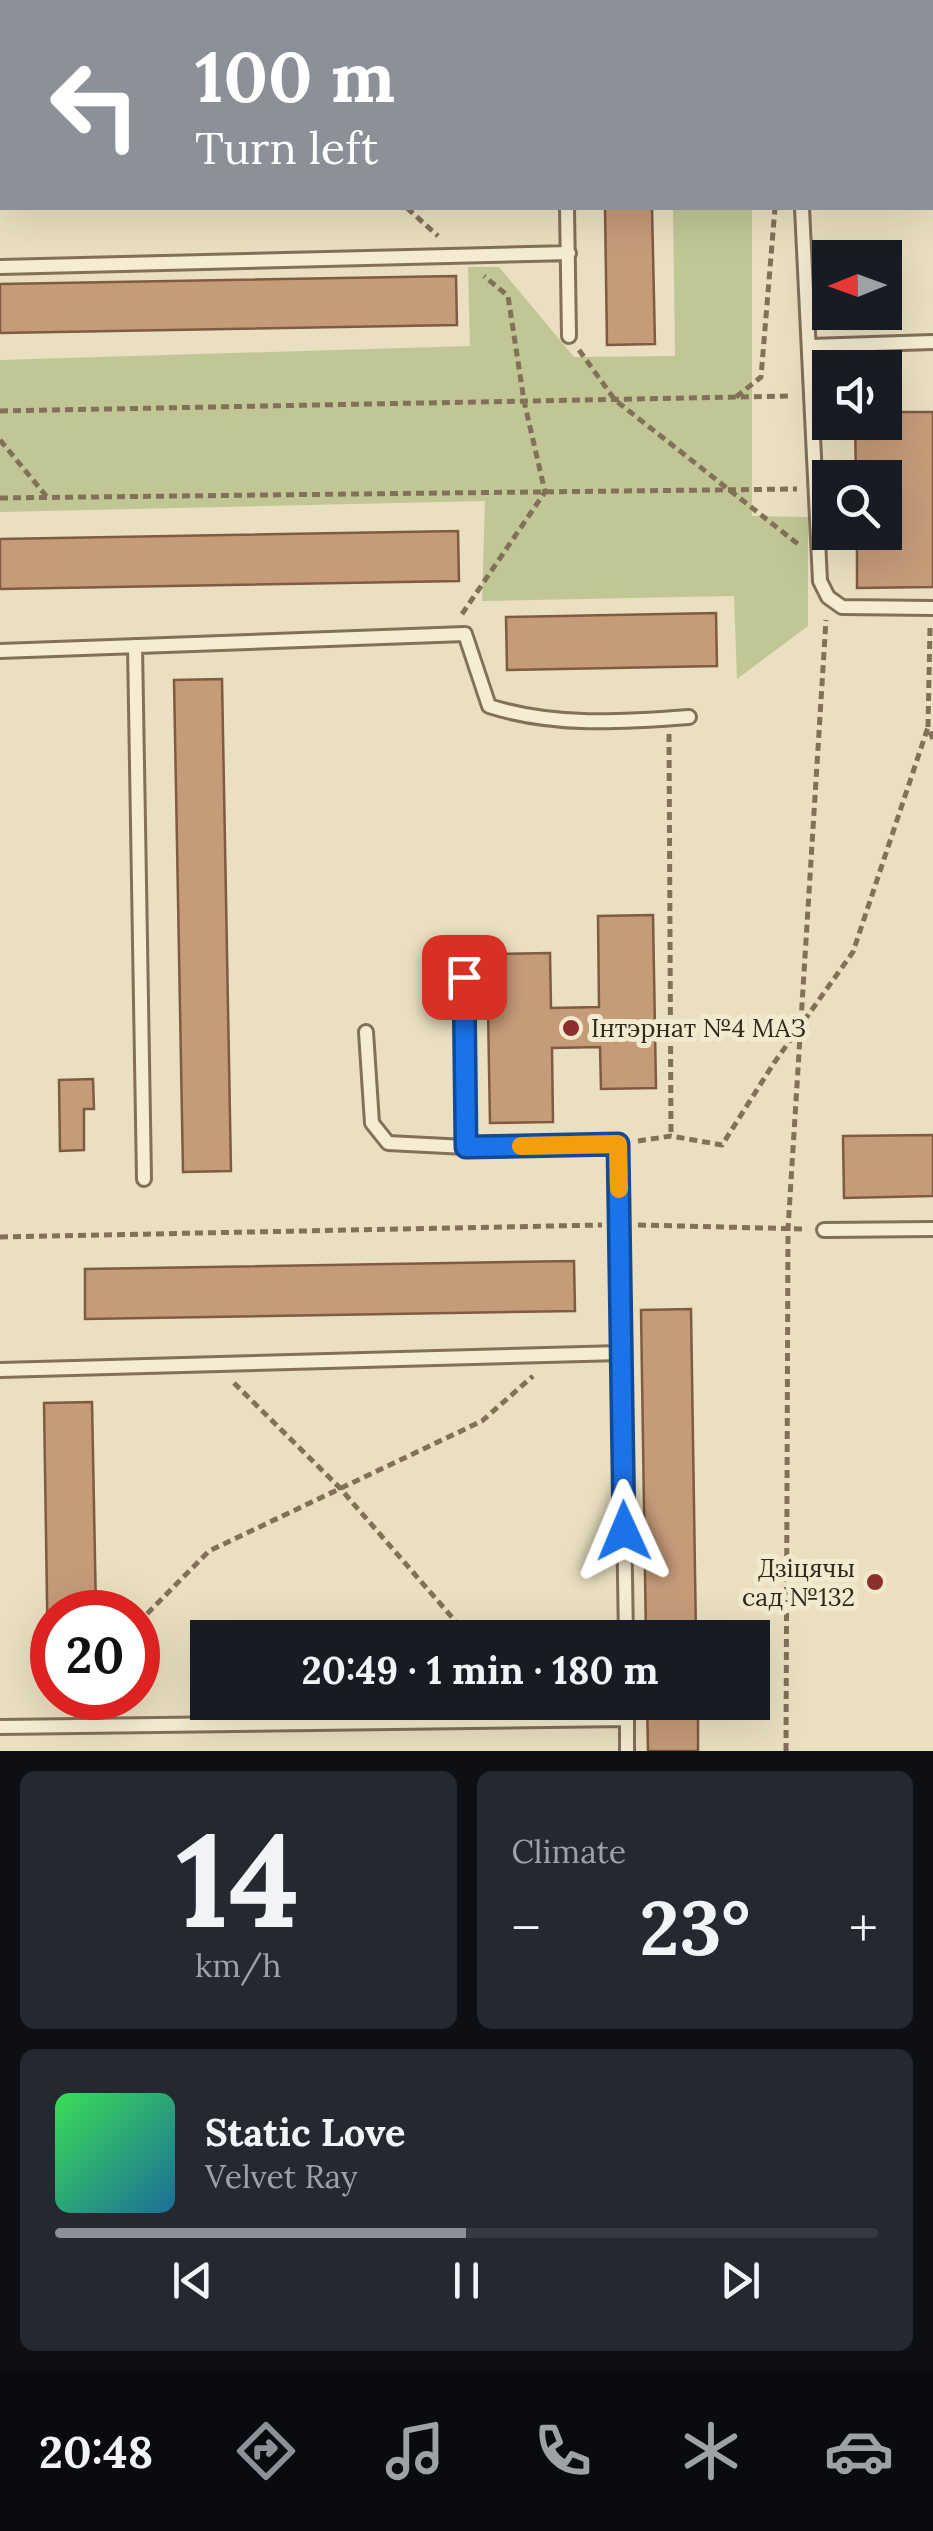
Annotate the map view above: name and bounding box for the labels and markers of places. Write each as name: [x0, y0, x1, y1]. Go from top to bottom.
pin: [422, 935, 507, 1020]
place label: Інтэрнат №4 МАЗ: [591, 1012, 806, 1044]
marker: Інтэрнат №4 МАЗ: [560, 1017, 582, 1039]
place label: Дзіцячы сад №132: [742, 1552, 855, 1613]
marker: Дзіцячы сад №132: [864, 1571, 886, 1593]

